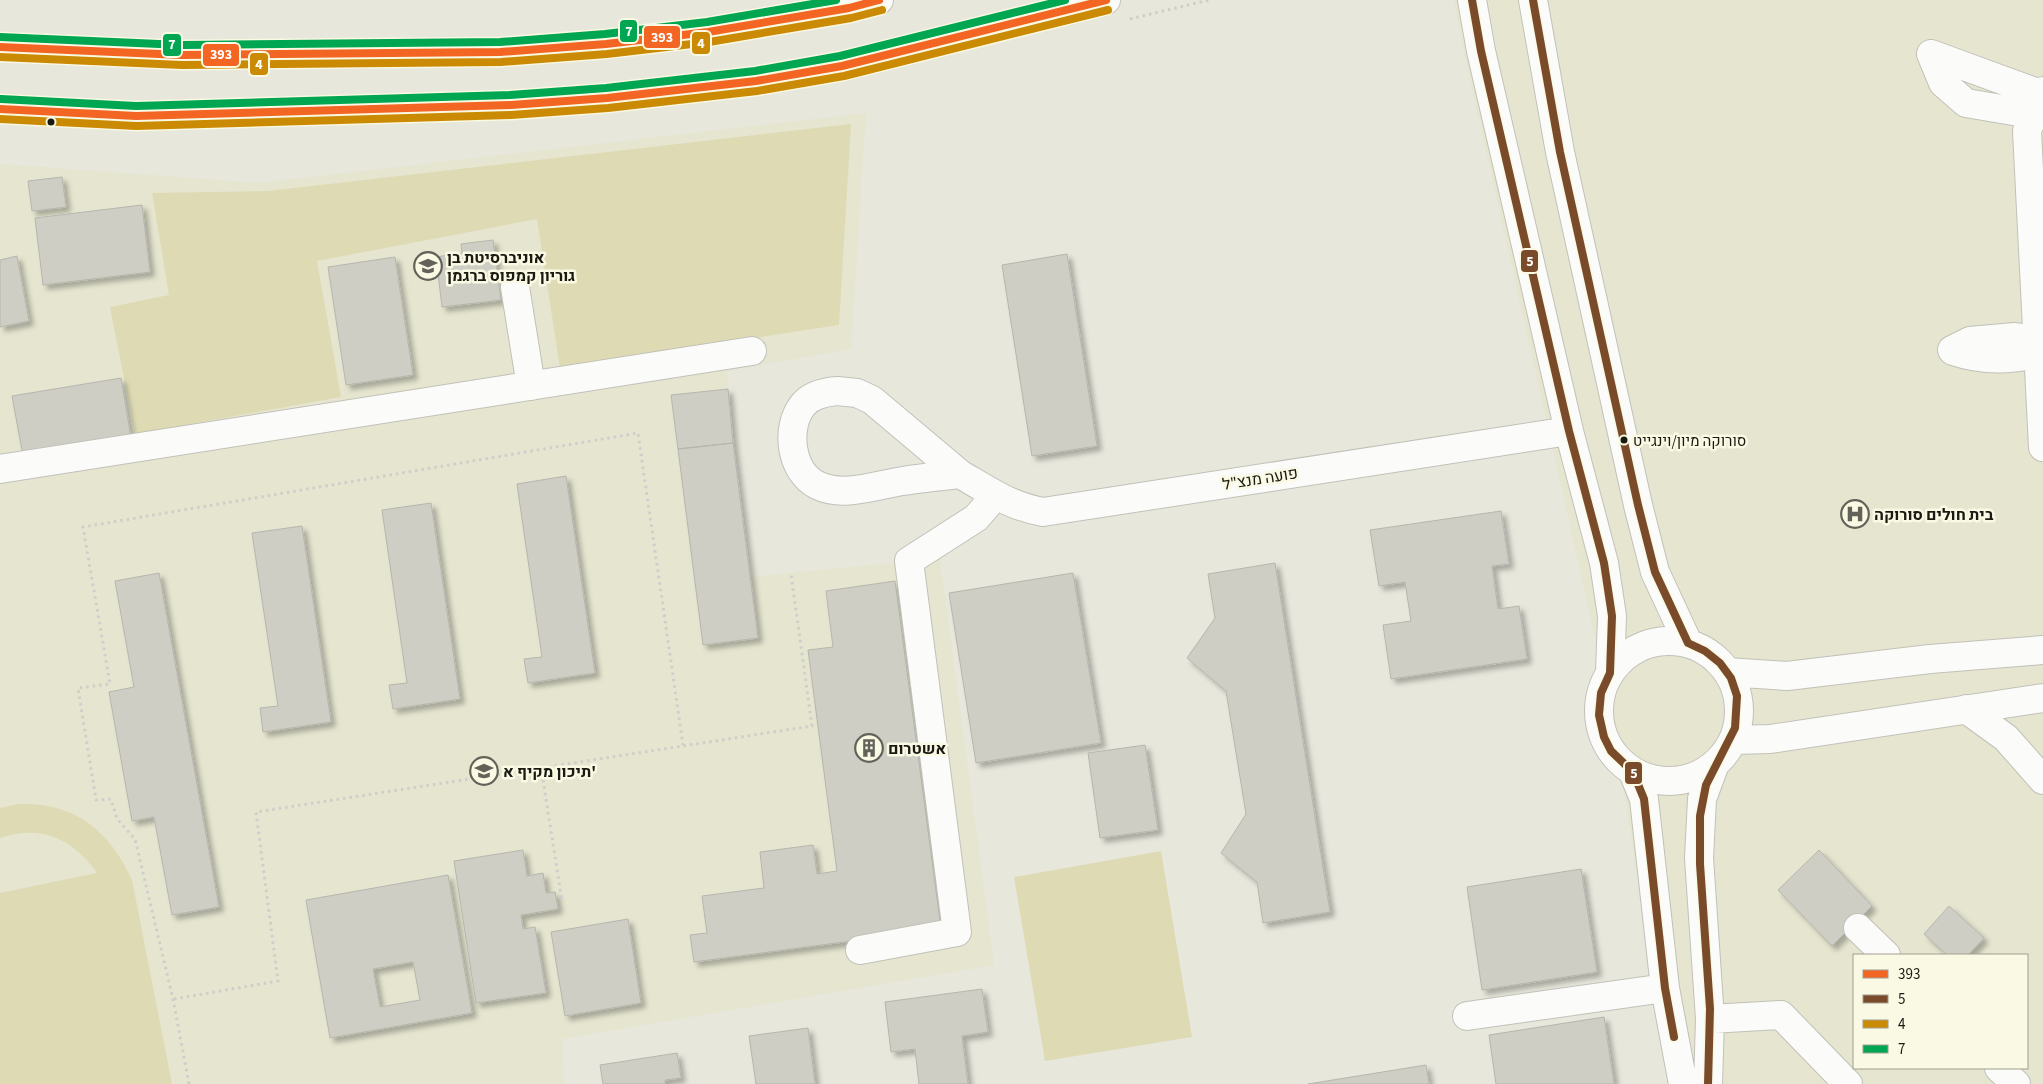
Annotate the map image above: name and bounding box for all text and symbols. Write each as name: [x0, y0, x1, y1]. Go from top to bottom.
line badge: 7: [619, 19, 638, 43]
text: 7: [625, 22, 633, 42]
line badge: 393: [643, 25, 681, 49]
text: 393: [651, 28, 673, 48]
line badge: 4: [691, 31, 711, 55]
line badge: 7: [162, 33, 182, 57]
text: 4: [697, 34, 705, 54]
text: 7: [168, 35, 176, 55]
line badge: 393: [202, 43, 240, 67]
text: 393: [210, 45, 232, 65]
line badge: 4: [249, 52, 269, 76]
text: 4: [255, 55, 263, 75]
unlabelled marker: [46, 117, 56, 127]
place label: אוניברסיטת בן גוריון קמפוס ברגמן: [447, 247, 575, 287]
line badge: 5: [1520, 249, 1539, 273]
school or university icon: אוניברסיטת בן גוריון קמפוס ברגמן: [413, 251, 443, 281]
text: 5: [1526, 252, 1534, 272]
place label: סורוקה מיון/וינגייט: [1633, 431, 1746, 452]
marker: סורוקה מיון/וינגייט: [1619, 435, 1629, 445]
street label: פועה מנצ"ל: [1221, 462, 1300, 496]
hospital icon: בית חולים סורוקה: [1840, 499, 1870, 529]
place label: בית חולים סורוקה: [1874, 504, 1994, 526]
building icon: אשטרום: [854, 733, 884, 763]
place label: אשטרום: [888, 738, 946, 760]
school or university icon: תיכון מקיף א': [469, 756, 499, 786]
place label: תיכון מקיף א': [503, 761, 596, 783]
line badge: 5: [1624, 761, 1643, 785]
text: 5: [1630, 764, 1638, 784]
legend: [1853, 954, 2028, 1069]
text: 393: [1898, 964, 1920, 985]
text: 5: [1898, 989, 1905, 1010]
text: 4: [1898, 1014, 1906, 1035]
text: 7: [1898, 1039, 1905, 1060]

